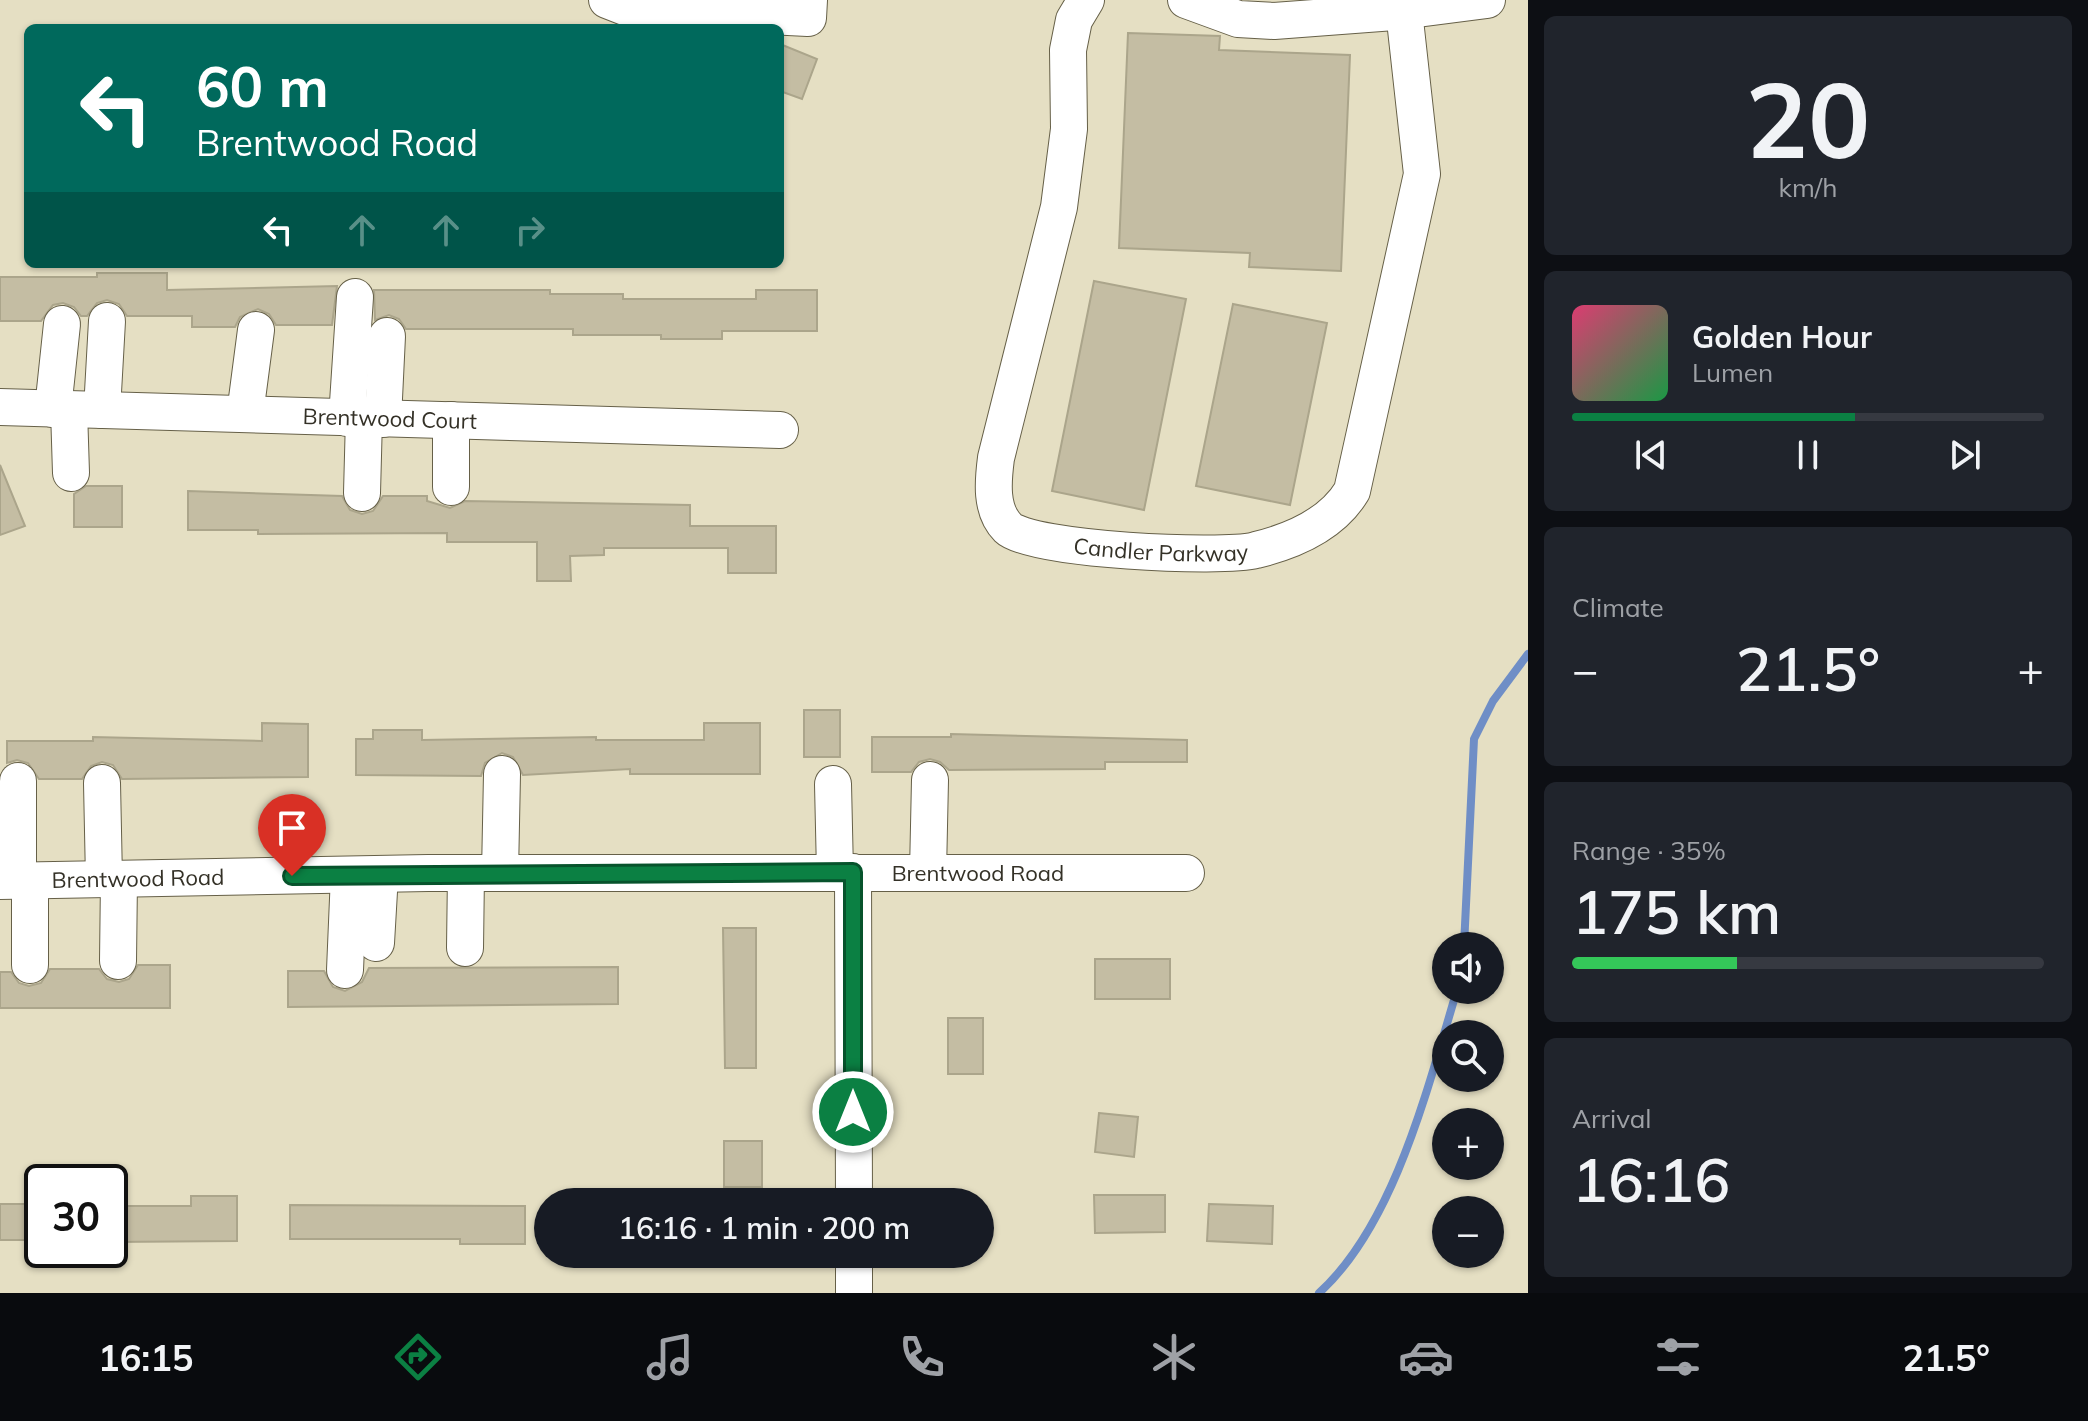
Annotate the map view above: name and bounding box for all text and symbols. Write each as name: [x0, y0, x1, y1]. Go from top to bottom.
text: 60 m: [196, 51, 329, 121]
text: 20: [1746, 53, 1870, 184]
icon: left: [64, 56, 168, 160]
text: Brentwood Road: [196, 120, 478, 165]
text: km/h: [1779, 171, 1837, 204]
icon: left: [256, 208, 300, 252]
icon: ahead: [340, 208, 384, 252]
icon: ahead: [424, 208, 468, 252]
icon: right: [508, 208, 552, 252]
text: Golden Hour: [1692, 318, 1872, 356]
text: Lumen: [1692, 356, 1773, 389]
street label: Brentwood Court: [302, 402, 478, 435]
icon: previous: [1629, 433, 1673, 477]
icon: pause: [1786, 433, 1830, 477]
icon: next: [1943, 433, 1987, 477]
street label: Candler Parkway: [1072, 531, 1250, 568]
text: Climate: [1572, 591, 1664, 624]
text: 21.5°: [1736, 631, 1880, 706]
text: −: [1572, 642, 1598, 697]
text: +: [2018, 642, 2044, 697]
pin: [258, 794, 326, 876]
icon: arrive: [270, 806, 314, 850]
text: Range · 35%: [1572, 834, 1726, 867]
street label: Brentwood Road: [892, 859, 1064, 887]
street label: Brentwood Road: [51, 863, 224, 894]
text: 175 km: [1572, 874, 1781, 949]
map controls: [1432, 932, 1504, 1268]
button: sound: [1432, 932, 1504, 1004]
button: search: [1432, 1020, 1504, 1092]
position arrow: [811, 1070, 895, 1154]
text: Arrival: [1572, 1102, 1652, 1135]
button: +: [1432, 1108, 1504, 1180]
text: 16:16: [1572, 1142, 1730, 1217]
speed limit sign: 30: [24, 1164, 128, 1268]
button: −: [1432, 1196, 1504, 1268]
text: 16:16 · 1 min · 200 m: [618, 1209, 910, 1247]
icon: directions: [390, 1329, 446, 1385]
icon: music: [642, 1329, 698, 1385]
icon: phone: [894, 1329, 950, 1385]
icon: climate: [1146, 1329, 1202, 1385]
icon: car: [1398, 1329, 1454, 1385]
icon: filters: [1650, 1329, 1706, 1385]
text: 16:15: [98, 1335, 193, 1380]
text: 21.5°: [1903, 1335, 1990, 1380]

